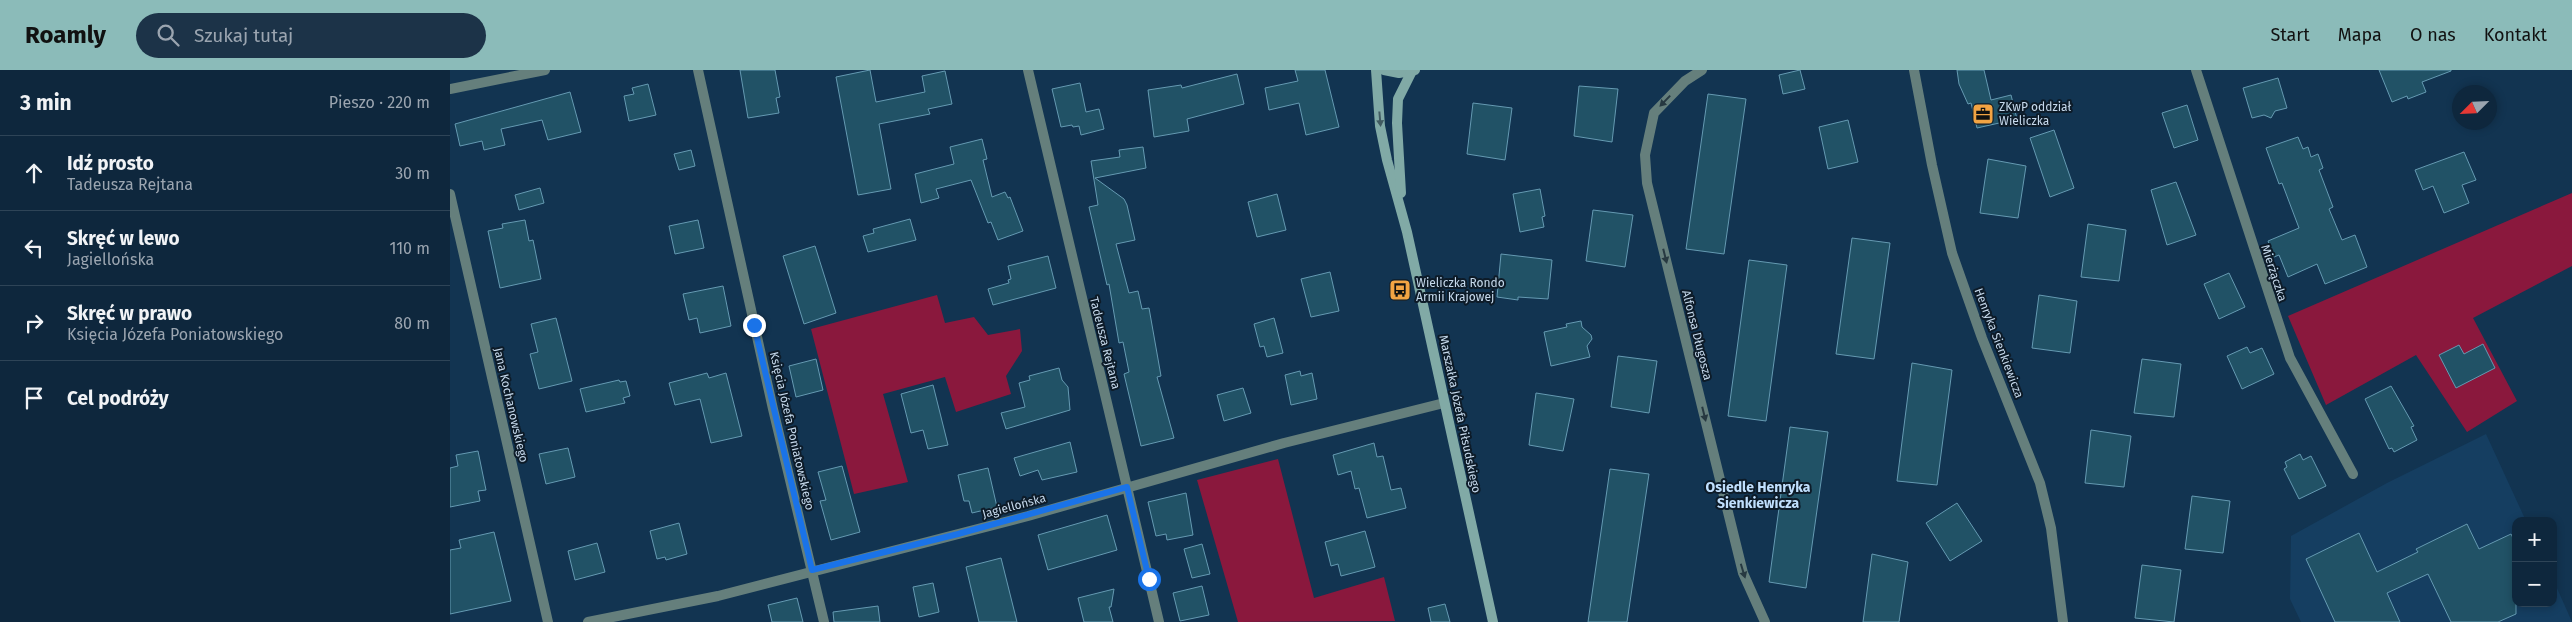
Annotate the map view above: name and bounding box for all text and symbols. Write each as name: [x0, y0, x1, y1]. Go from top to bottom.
search box: [136, 13, 486, 58]
text: Roamly: [25, 21, 106, 49]
icon: search: [154, 21, 182, 49]
text: Szukaj tutaj: [194, 24, 293, 47]
text: Start: [2270, 24, 2310, 46]
text: Mapa: [2338, 24, 2382, 46]
text: O nas: [2410, 24, 2456, 46]
text: Kontakt: [2484, 24, 2547, 46]
north arrow: [2452, 85, 2497, 130]
text: 3 min: [20, 90, 72, 116]
text: Pieszo · 220 m: [329, 93, 430, 112]
one-way arrow: [1660, 95, 1672, 107]
place label: ZKwP oddział Wieliczka: [1999, 100, 2071, 128]
office icon: ZKwP oddział Wieliczka: [1971, 102, 1995, 126]
one-way arrow: [1376, 111, 1384, 127]
text: Idź prosto: [67, 152, 154, 175]
icon: ahead: [20, 159, 48, 187]
text: 30 m: [395, 164, 430, 183]
text: Tadeusza Rejtana: [67, 175, 193, 194]
text: Skręć w lewo: [67, 227, 180, 250]
icon: left: [20, 234, 48, 262]
text: 110 m: [389, 239, 430, 258]
street label: Mierżączka: [2258, 243, 2290, 303]
one-way arrow: [1661, 248, 1669, 263]
text: Jagiellońska: [67, 250, 154, 269]
place label: Wieliczka Rondo Armii Krajowej: [1416, 276, 1505, 304]
bus stop icon: Wieliczka Rondo Armii Krajowej: [1388, 278, 1412, 302]
street label: Henryka Sienkiewicza: [1972, 286, 2026, 400]
street label: Alfonsa Długosza: [1679, 289, 1715, 381]
street label: Tadeusza Rejtana: [1087, 295, 1123, 391]
text: Skręć w prawo: [67, 302, 192, 325]
icon: right: [20, 309, 48, 337]
text: 80 m: [394, 314, 430, 333]
route end: [743, 314, 766, 337]
text: Księcia Józefa Poniatowskiego: [67, 325, 283, 344]
street label: Marszałka Józefa Piłsudskiego: [1436, 334, 1484, 494]
street label: Jana Kochanowskiego: [491, 346, 531, 464]
street label: Księcia Józefa Poniatowskiego: [767, 350, 817, 512]
icon: arrive: [20, 384, 48, 412]
text: Cel podróży: [67, 387, 169, 410]
one-way arrow: [1700, 406, 1708, 421]
district label: Osiedle Henryka Sienkiewicza: [1706, 479, 1811, 512]
street label: Jagiellońska: [981, 491, 1047, 521]
map controls: [2512, 517, 2557, 607]
button: +: [2512, 517, 2557, 562]
button: −: [2512, 562, 2557, 607]
one-way arrow: [1740, 564, 1747, 579]
route start: [1138, 568, 1161, 591]

